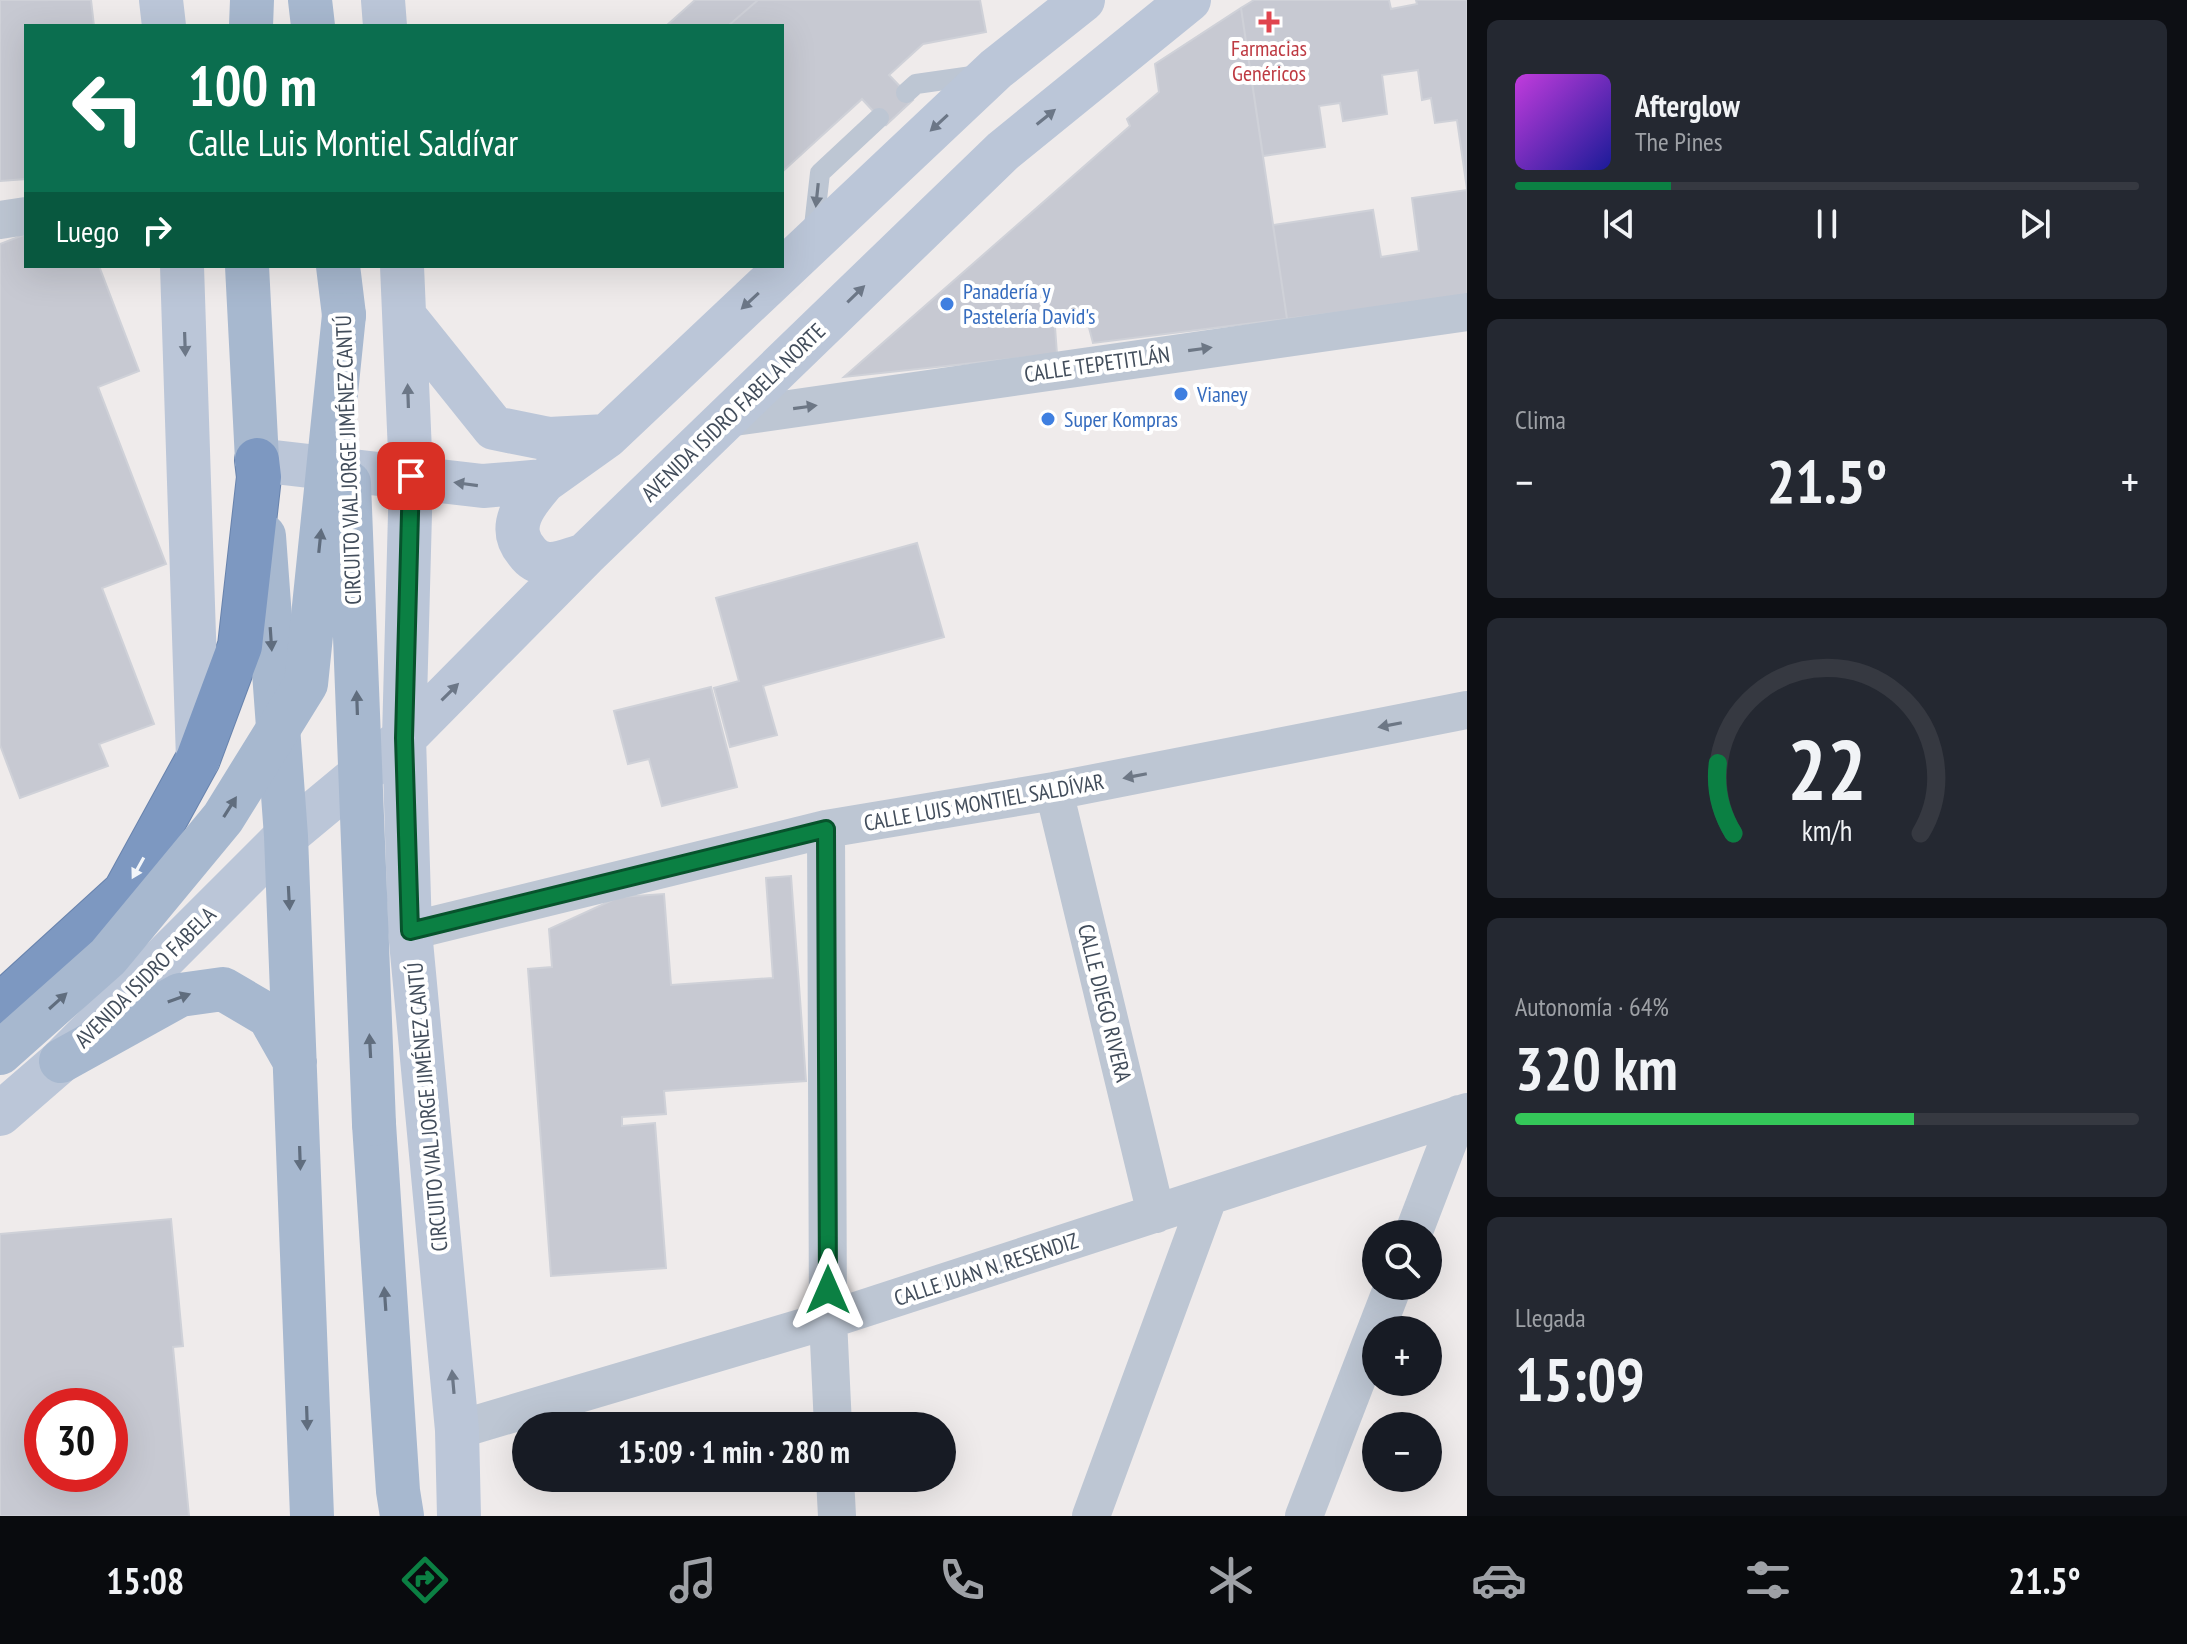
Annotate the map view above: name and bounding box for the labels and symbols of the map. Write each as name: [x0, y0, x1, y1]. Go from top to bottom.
marker: Farmacias Genéricos: [1260, 13, 1278, 31]
place label: Farmacias Genéricos: [1231, 34, 1307, 87]
one-way arrow: [1035, 109, 1055, 126]
one-way arrow: [930, 113, 949, 132]
one-way arrow: [811, 183, 824, 208]
place label: Panadería y Pastelería David's: [963, 277, 1095, 330]
one-way arrow: [846, 286, 865, 304]
one-way arrow: [741, 292, 760, 310]
marker: Panadería y Pastelería David's: [938, 295, 956, 313]
street label: CIRCUITO VIAL JORGE JIMÉNEZ CANTÚ: [329, 315, 367, 605]
street label: AVENIDA ISIDRO FABELA NORTE: [635, 317, 831, 507]
one-way arrow: [178, 332, 191, 357]
street label: CALLE TEPETITLÁN: [1022, 340, 1172, 388]
one-way arrow: [1188, 342, 1213, 355]
place label: Vianey: [1196, 380, 1248, 408]
one-way arrow: [402, 383, 415, 409]
marker: Vianey: [1172, 385, 1190, 403]
one-way arrow: [792, 400, 817, 413]
place label: Super Kompras: [1064, 405, 1178, 433]
marker: Super Kompras: [1039, 410, 1057, 428]
pin: [377, 442, 445, 510]
one-way arrow: [453, 477, 478, 490]
one-way arrow: [314, 528, 327, 553]
one-way arrow: [265, 627, 278, 652]
one-way arrow: [440, 683, 459, 702]
one-way arrow: [350, 690, 363, 715]
one-way arrow: [1378, 720, 1403, 732]
street label: CALLE LUIS MONTIEL SALDÍVAR: [862, 767, 1106, 837]
one-way arrow: [1123, 770, 1148, 782]
one-way arrow: [222, 796, 236, 818]
one-way arrow: [132, 856, 145, 879]
one-way arrow: [283, 886, 296, 911]
street label: AVENIDA ISIDRO FABELA: [68, 900, 222, 1054]
street label: CALLE DIEGO RIVERA: [1072, 921, 1138, 1085]
street label: CIRCUITO VIAL JORGE JIMÉNEZ CANTÚ: [400, 961, 454, 1253]
one-way arrow: [167, 991, 191, 1004]
one-way arrow: [48, 993, 68, 1010]
one-way arrow: [364, 1033, 377, 1058]
one-way arrow: [293, 1146, 306, 1171]
street label: CALLE JUAN N. RESENDIZ: [890, 1226, 1082, 1312]
position arrow: [786, 1248, 870, 1332]
one-way arrow: [379, 1286, 392, 1311]
one-way arrow: [446, 1369, 459, 1394]
speed limit sign: 30: [24, 1388, 128, 1492]
one-way arrow: [301, 1406, 313, 1431]

